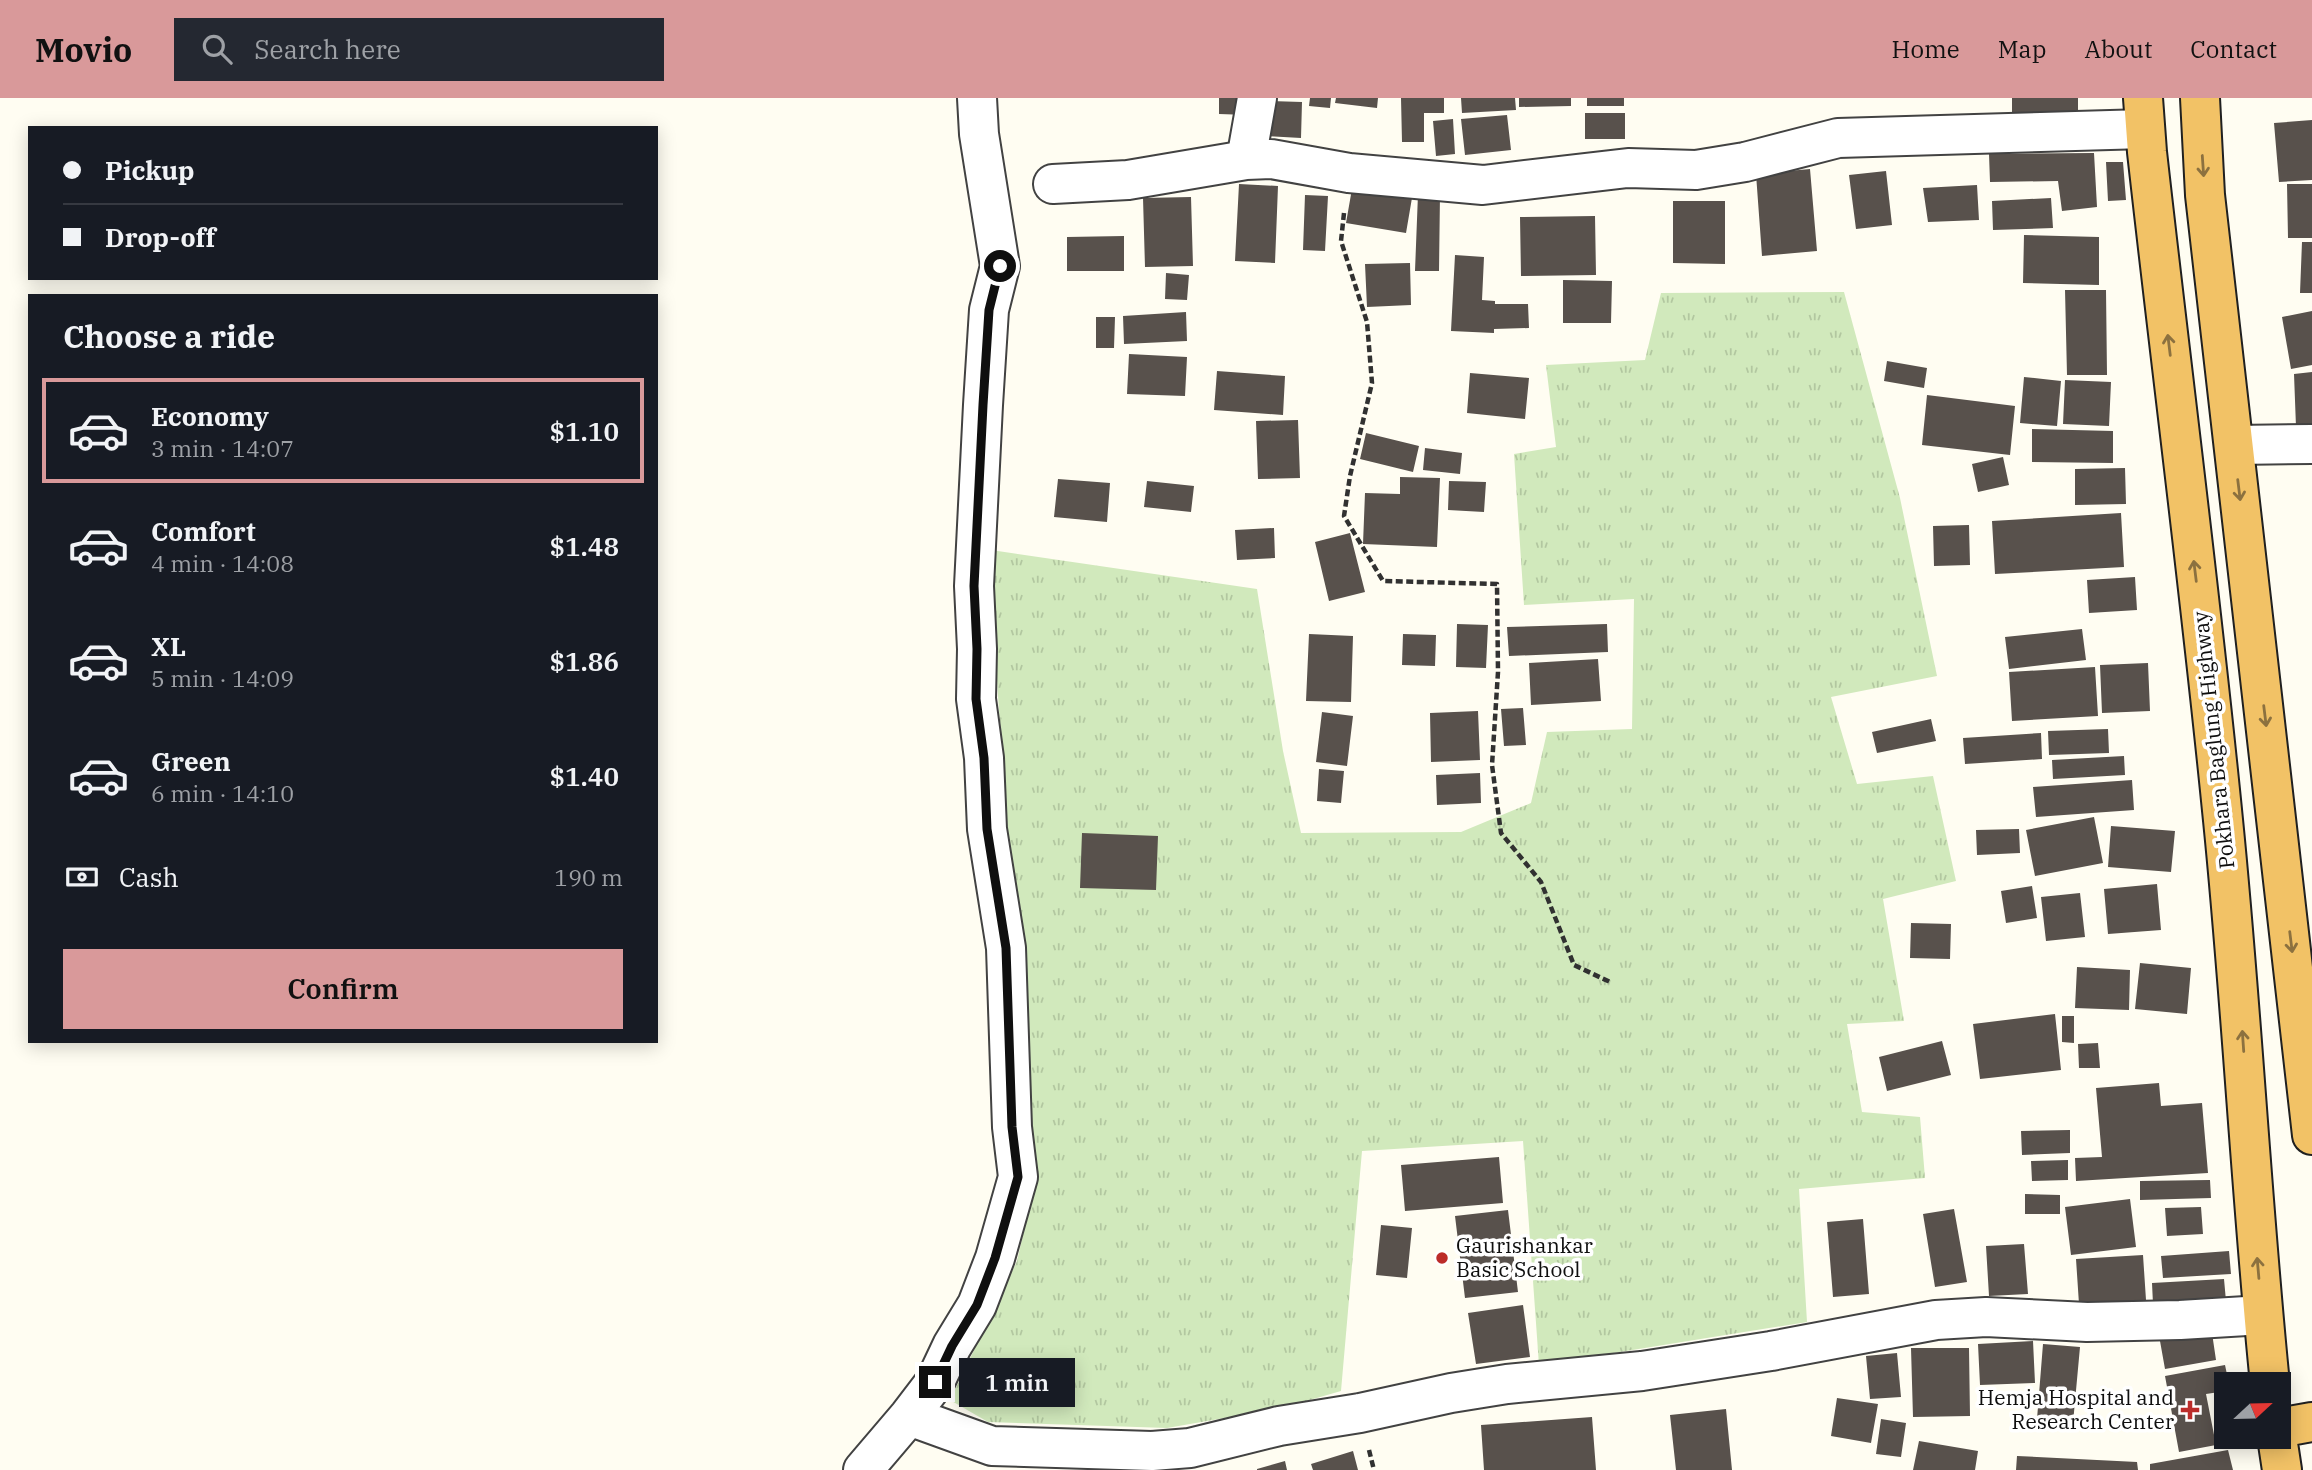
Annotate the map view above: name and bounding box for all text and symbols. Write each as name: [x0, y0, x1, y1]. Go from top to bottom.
search box: [174, 18, 664, 81]
text: Movio: [35, 28, 132, 71]
icon: search: [198, 30, 236, 68]
text: Search here: [254, 32, 401, 66]
text: Home: [1892, 33, 1960, 65]
text: Map: [1998, 33, 2046, 65]
text: About: [2084, 33, 2152, 65]
text: Contact: [2190, 33, 2277, 65]
text: Pickup: [105, 153, 195, 187]
one-way arrow: [2197, 154, 2210, 177]
text: Drop-off: [105, 220, 216, 254]
route start: [984, 250, 1016, 282]
text: Choose a ride: [63, 315, 275, 357]
one-way arrow: [2162, 334, 2175, 356]
icon: car: [67, 399, 130, 462]
text: Economy: [151, 399, 269, 433]
text: $1.10: [550, 414, 619, 448]
text: 3 min · 14:07: [151, 433, 294, 463]
one-way arrow: [2233, 478, 2246, 500]
icon: car: [67, 514, 130, 577]
text: Comfort: [151, 514, 256, 548]
text: $1.48: [550, 529, 619, 563]
text: 4 min · 14:08: [151, 548, 294, 578]
one-way arrow: [2188, 560, 2201, 582]
street label: Pokhara Baglung Highway: [2185, 609, 2240, 870]
icon: car: [67, 629, 130, 692]
text: XL: [151, 629, 186, 663]
text: $1.86: [550, 644, 619, 678]
text: 5 min · 14:09: [151, 663, 294, 693]
one-way arrow: [2259, 704, 2272, 726]
icon: car: [67, 744, 130, 807]
text: Green: [151, 744, 231, 778]
text: $1.40: [550, 759, 619, 793]
text: 6 min · 14:10: [151, 778, 294, 808]
icon: cash: [63, 858, 101, 896]
text: Cash: [119, 860, 179, 894]
text: 190 m: [554, 862, 623, 892]
one-way arrow: [2284, 930, 2297, 953]
button: Confirm: [63, 949, 623, 1029]
one-way arrow: [2236, 1029, 2249, 1052]
place label: Gaurishankar Basic School: [1456, 1231, 1594, 1283]
marker: Gaurishankar Basic School: [1434, 1250, 1450, 1266]
one-way arrow: [2251, 1257, 2264, 1279]
callout: 1 min: [960, 1358, 1075, 1406]
route end: [919, 1366, 951, 1398]
text: 1 min: [985, 1367, 1049, 1397]
north arrow: [2214, 1372, 2291, 1449]
map controls: [2214, 1372, 2291, 1449]
place label: Hemja Hospital and Research Center: [1978, 1383, 2175, 1435]
marker: Hemja Hospital and Research Center: [2180, 1400, 2200, 1420]

